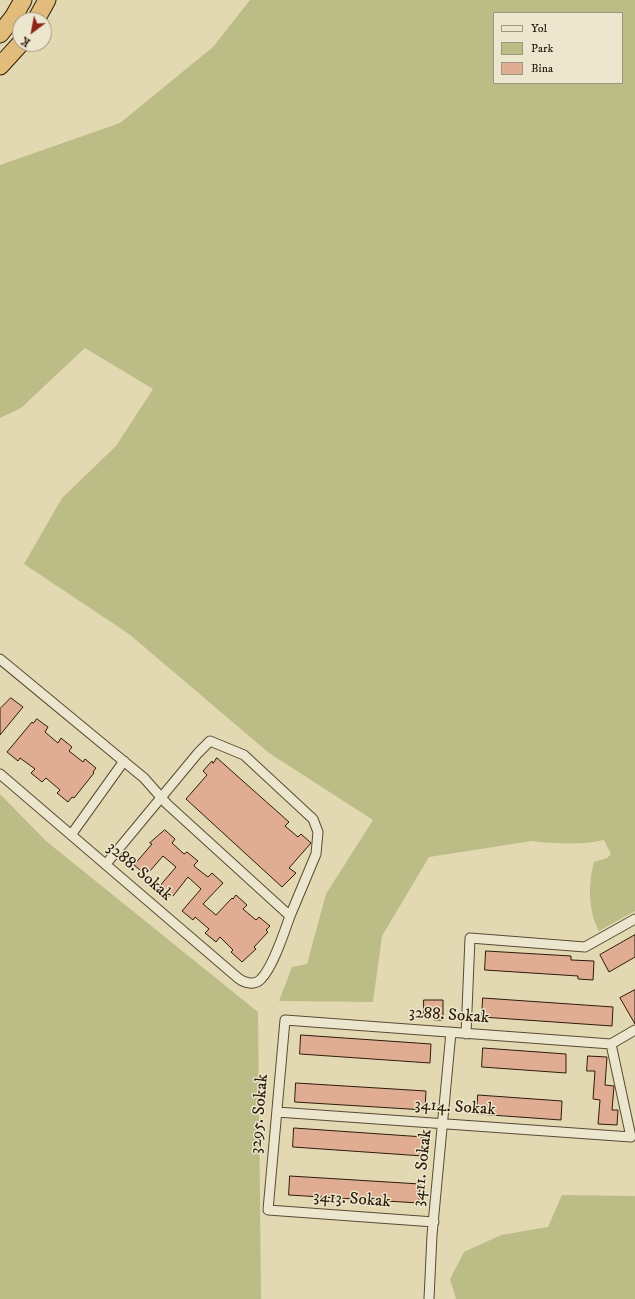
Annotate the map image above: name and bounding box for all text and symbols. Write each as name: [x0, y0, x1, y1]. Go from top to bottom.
north arrow: [12, 12, 52, 52]
legend: [493, 12, 623, 84]
text: Yol: [531, 21, 547, 36]
text: K: [19, 33, 33, 49]
text: Park: [531, 41, 553, 56]
text: Bina: [531, 61, 553, 76]
street label: 3288. Sokak: [102, 838, 176, 906]
street label: 3288. Sokak: [408, 1003, 490, 1029]
street label: 3295. Sokak: [246, 1073, 274, 1155]
street label: 3414. Sokak: [414, 1095, 496, 1121]
street label: 3411. Sokak: [409, 1128, 437, 1208]
street label: 3413. Sokak: [313, 1187, 391, 1213]

